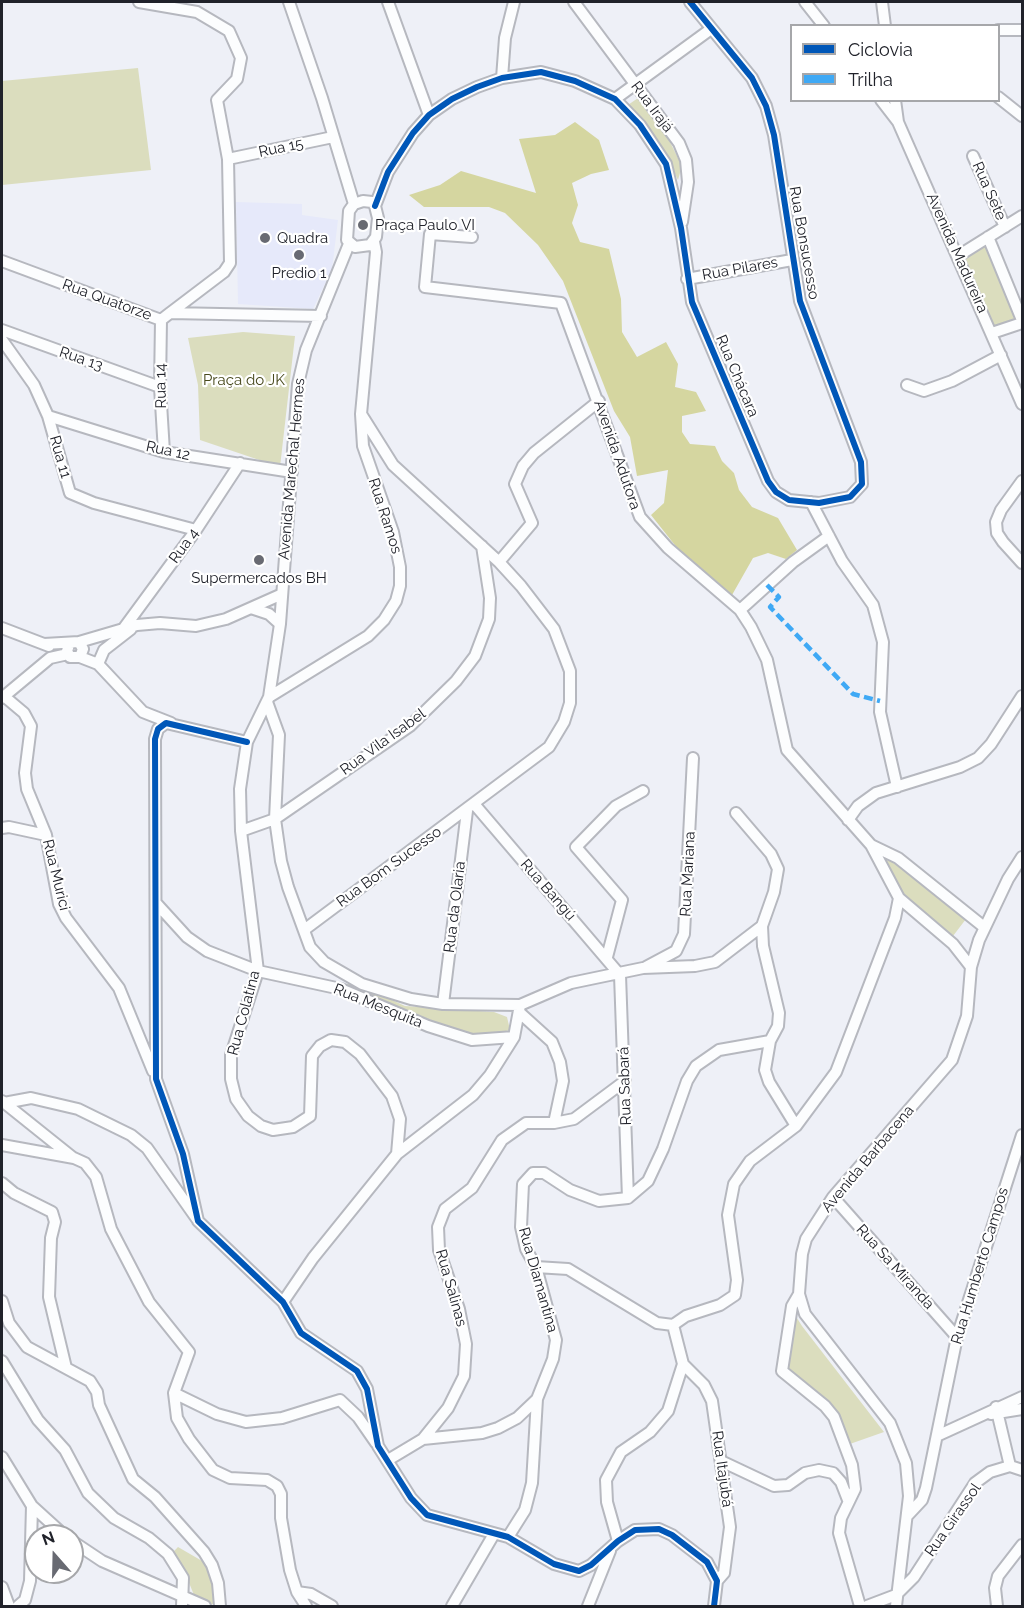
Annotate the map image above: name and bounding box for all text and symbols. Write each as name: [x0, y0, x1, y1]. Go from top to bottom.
legend: [790, 24, 1000, 102]
text: Ciclovia: [848, 39, 913, 60]
text: Trilha: [848, 69, 893, 90]
street label: Rua Irajá: [627, 78, 677, 136]
street label: Rua 15: [257, 134, 305, 162]
street label: Rua Sete: [968, 159, 1010, 223]
street label: Rua Bonsucesso: [785, 185, 823, 301]
street label: Avenida Madureira: [922, 190, 992, 316]
place label: Praça Paulo VI: [375, 216, 475, 234]
marker: Praça Paulo VI: [356, 218, 370, 232]
place label: Quadra: [277, 229, 328, 247]
marker: Quadra: [258, 231, 272, 245]
marker: Predio 1: [292, 248, 306, 262]
street label: Rua Pilares: [701, 253, 779, 285]
place label: Predio 1: [272, 264, 326, 282]
street label: Rua Quatorze: [60, 275, 154, 325]
street label: Rua Chácara: [712, 332, 762, 420]
street label: Rua 13: [57, 343, 105, 375]
street label: Rua 14: [152, 363, 170, 409]
park label: Praça do JK: [203, 371, 285, 389]
street label: Avenida Marechal Hermes: [275, 377, 309, 561]
street label: Avenida Adutora: [590, 398, 644, 512]
street label: Rua 11: [45, 434, 75, 480]
street label: Rua 12: [144, 438, 192, 464]
street label: Rua Ramos: [364, 476, 406, 556]
street label: Rua 4: [165, 525, 203, 567]
marker: Supermercados BH: [252, 553, 266, 567]
place label: Supermercados BH: [191, 569, 327, 587]
street label: Rua Vila Isabel: [337, 705, 429, 779]
street label: Rua Bom Sucesso: [333, 823, 445, 911]
street label: Rua Mariana: [677, 831, 699, 917]
street label: Rua Murici: [38, 838, 74, 912]
street label: Rua Bangú: [516, 856, 580, 924]
street label: Rua da Olaria: [440, 860, 470, 954]
street label: Rua Colatina: [224, 969, 264, 1057]
street label: Rua Mesquita: [331, 980, 425, 1032]
street label: Rua Sabará: [615, 1046, 635, 1126]
street label: Avenida Barbacena: [818, 1102, 918, 1216]
street label: Rua Humberto Campos: [948, 1185, 1012, 1347]
street label: Rua Sa Miranda: [852, 1221, 938, 1313]
street label: Rua Diamantina: [514, 1225, 562, 1335]
street label: Rua Salinas: [431, 1247, 471, 1329]
street label: Rua Itajubá: [708, 1430, 736, 1508]
street label: Rua Girassol: [921, 1480, 985, 1560]
north arrow: [24, 1524, 84, 1584]
text: N: [39, 1527, 57, 1550]

